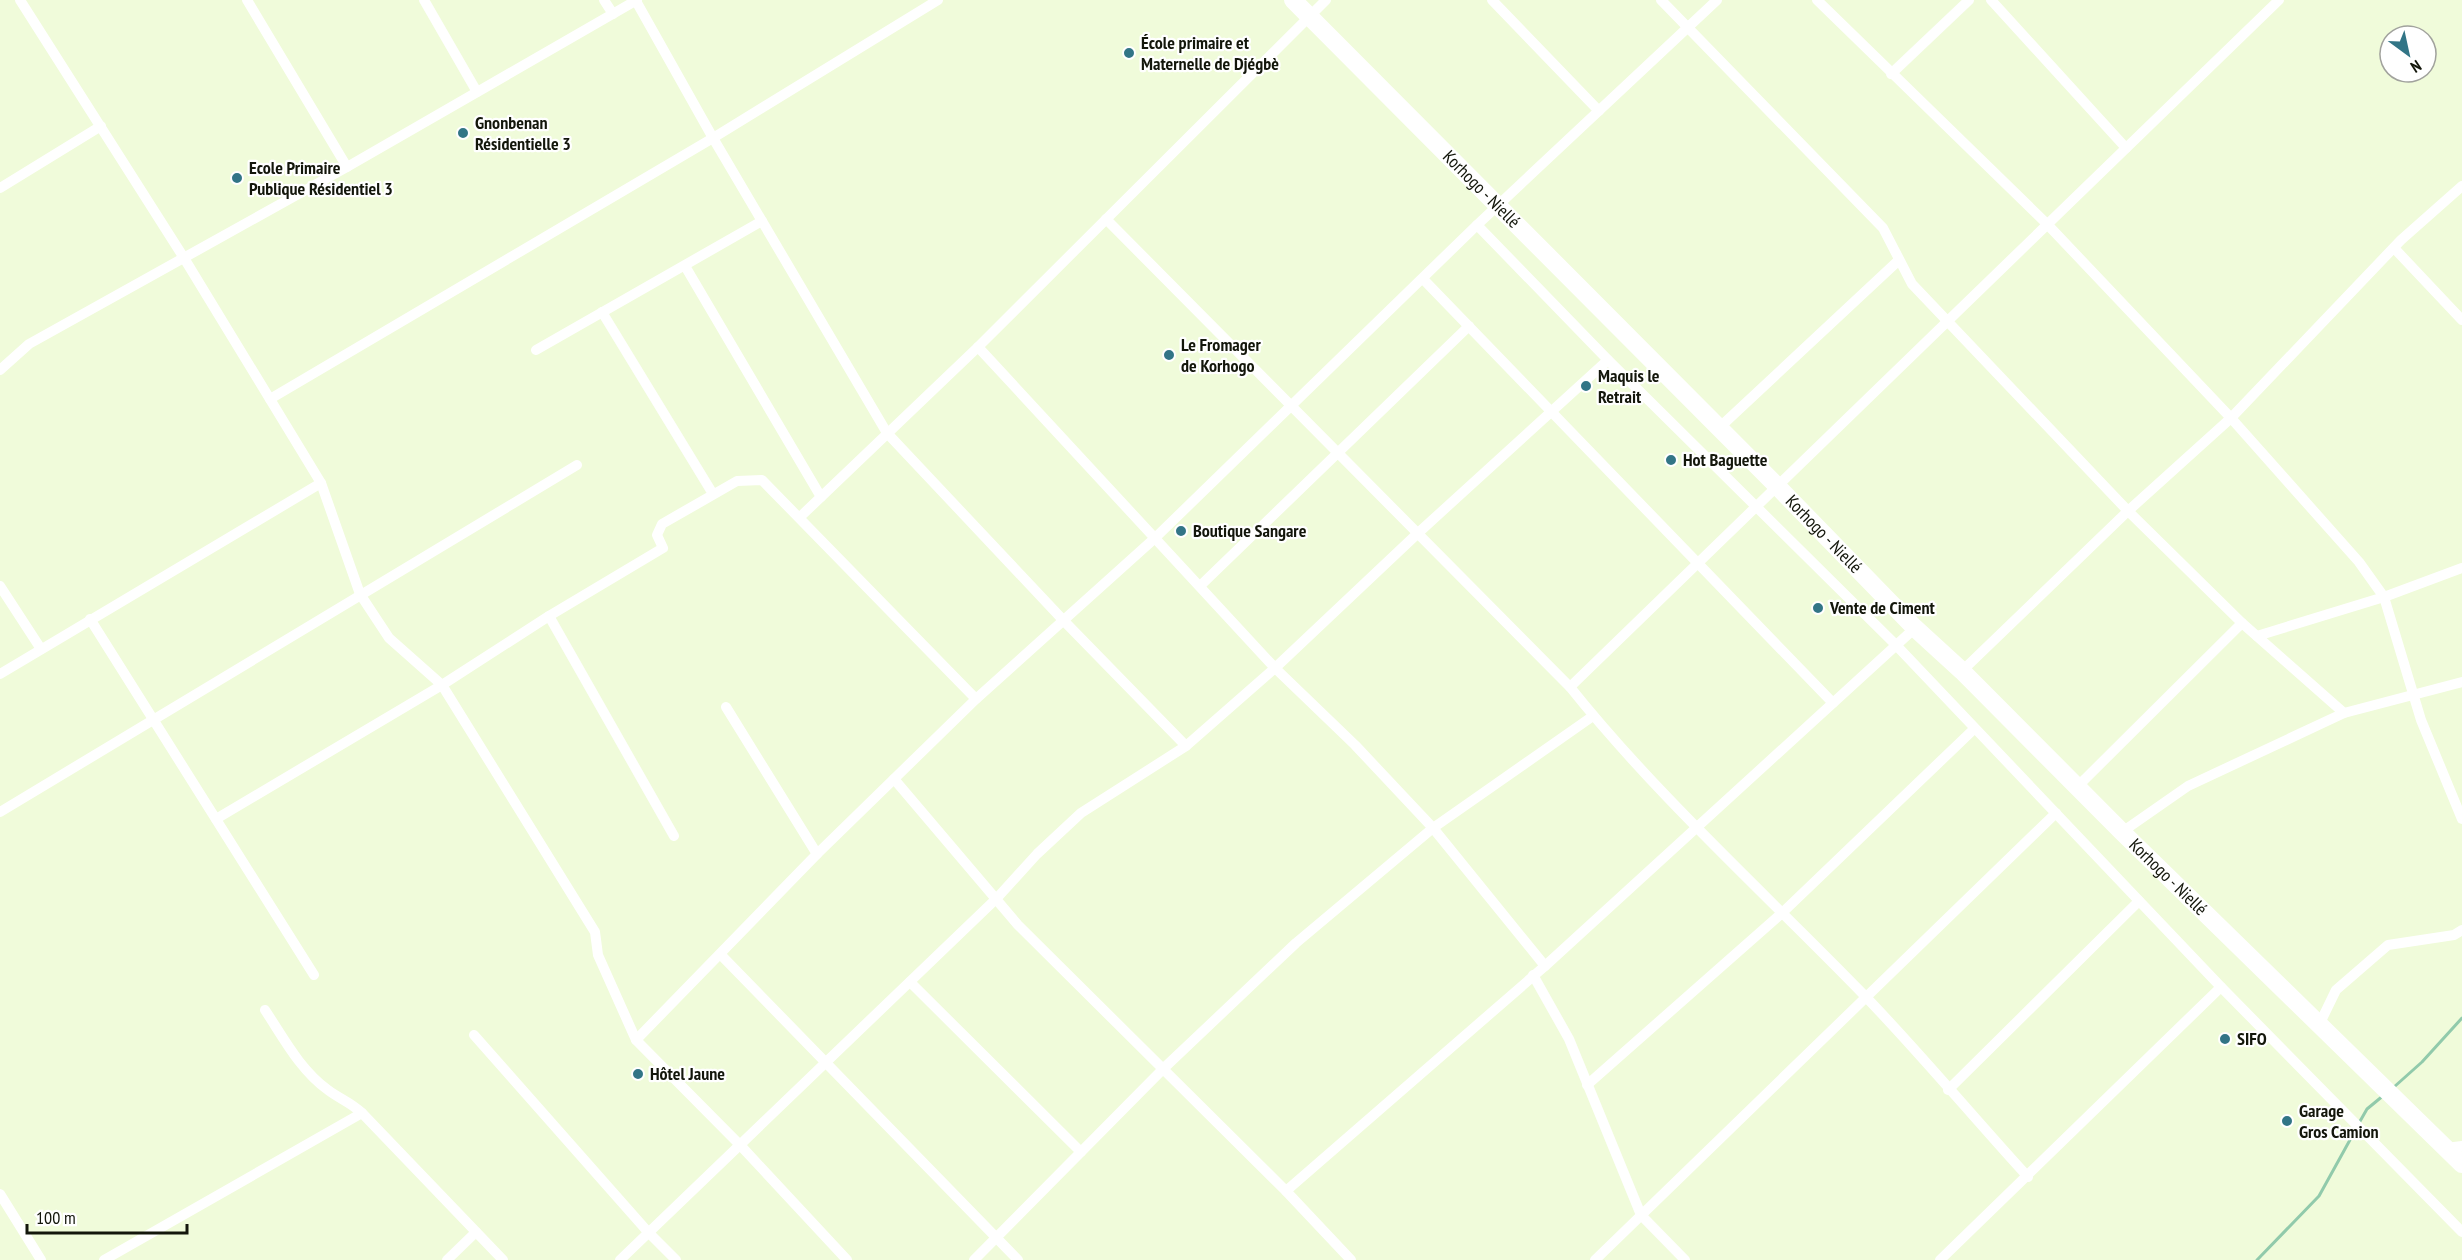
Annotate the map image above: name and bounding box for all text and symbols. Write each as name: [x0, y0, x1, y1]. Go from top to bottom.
north arrow: [2378, 24, 2438, 84]
place label: École primaire et Maternelle de Djégbè: [1141, 31, 1279, 75]
marker: École primaire et Maternelle de Djégbè: [1122, 46, 1136, 60]
text: N: [2407, 56, 2425, 77]
place label: Gnonbenan Résidentielle 3: [475, 111, 571, 155]
marker: Gnonbenan Résidentielle 3: [456, 126, 470, 140]
street label: Korhogo - Niellé: [1438, 145, 1525, 233]
place label: Ecole Primaire Publique Résidentiel 3: [249, 156, 393, 200]
marker: Ecole Primaire Publique Résidentiel 3: [230, 171, 244, 185]
place label: Le Fromager de Korhogo: [1181, 333, 1261, 377]
marker: Le Fromager de Korhogo: [1162, 348, 1176, 362]
place label: Maquis le Retrait: [1598, 364, 1660, 408]
marker: Maquis le Retrait: [1579, 379, 1593, 393]
place label: Hot Baguette: [1683, 448, 1768, 471]
marker: Hot Baguette: [1664, 453, 1678, 467]
street label: Korhogo - Niellé: [1781, 490, 1867, 578]
place label: Boutique Sangare: [1193, 519, 1307, 542]
marker: Boutique Sangare: [1174, 524, 1188, 538]
place label: Vente de Ciment: [1829, 596, 1936, 619]
marker: Vente de Ciment: [1811, 601, 1825, 615]
street label: Korhogo - Niellé: [2124, 833, 2212, 920]
place label: SIFO: [2237, 1027, 2267, 1050]
marker: SIFO: [2218, 1032, 2232, 1046]
place label: Hôtel Jaune: [650, 1062, 725, 1085]
marker: Hôtel Jaune: [631, 1067, 645, 1081]
place label: Garage Gros Camion: [2299, 1099, 2379, 1143]
marker: Garage Gros Camion: [2280, 1114, 2294, 1128]
scale bar: [27, 1197, 188, 1235]
text: 100 m: [36, 1206, 76, 1229]

